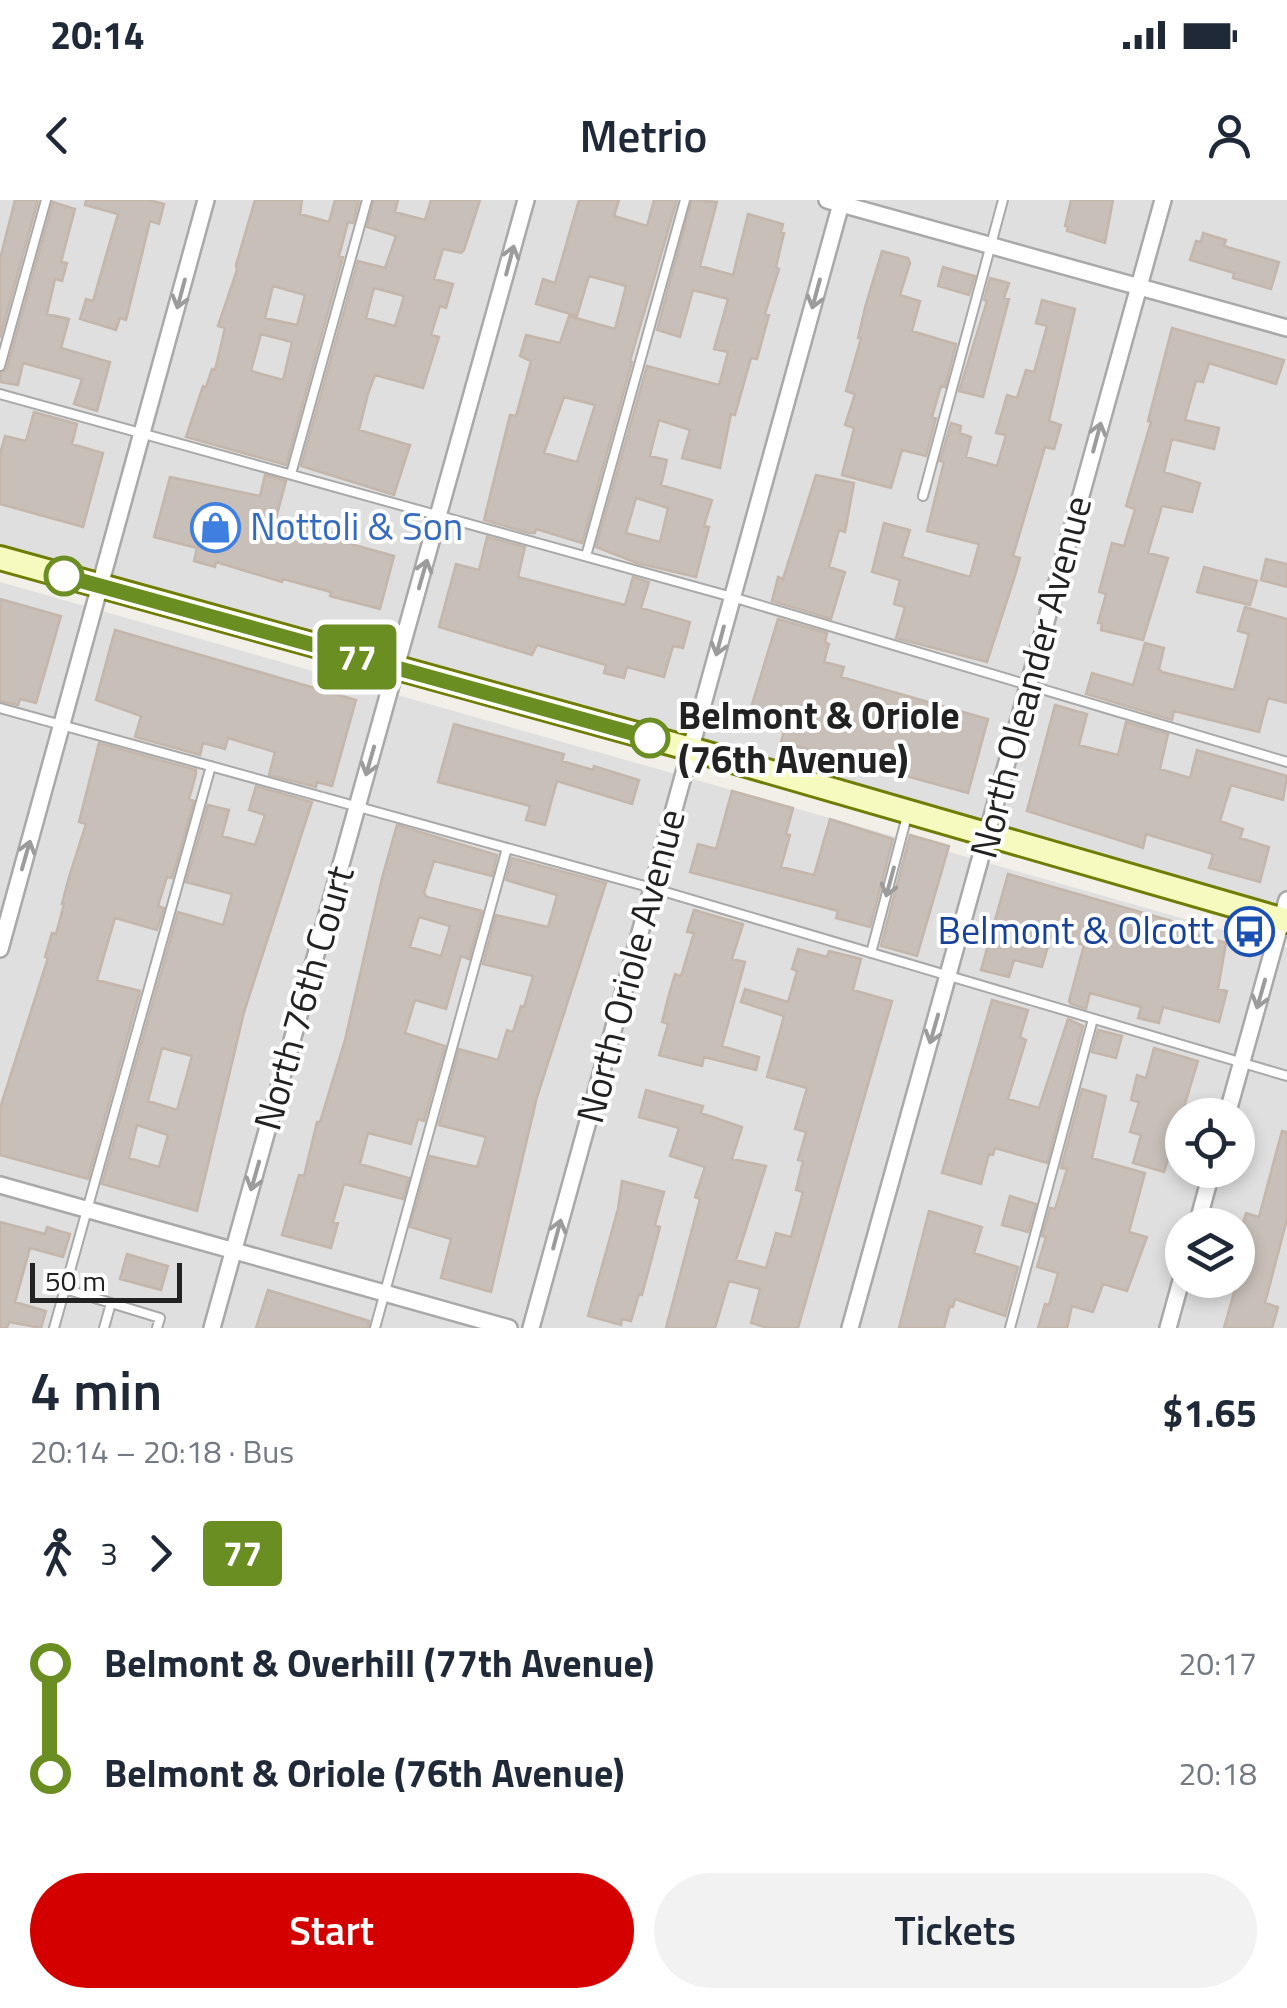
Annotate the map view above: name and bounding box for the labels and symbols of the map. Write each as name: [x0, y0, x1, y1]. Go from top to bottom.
one-way arrow: [501, 245, 520, 277]
one-way arrow: [170, 278, 189, 309]
one-way arrow: [806, 278, 824, 309]
one-way arrow: [1089, 421, 1108, 453]
street label: North Oleander Avenue: [954, 489, 1106, 864]
place label: Nottoli & Son: [250, 497, 463, 555]
shop icon: Nottoli & Son: [189, 501, 241, 553]
unlabelled marker: [45, 557, 83, 595]
one-way arrow: [415, 559, 433, 590]
line badge: 77: [312, 624, 402, 690]
one-way arrow: [710, 625, 729, 656]
place label: Belmont & Oriole (76th Avenue): [678, 686, 960, 788]
marker: Belmont & Oriole (76th Avenue): [631, 719, 669, 757]
one-way arrow: [360, 745, 378, 777]
street label: North Oriole Avenue: [560, 802, 700, 1129]
one-way arrow: [18, 840, 36, 871]
street label: North 76th Court: [238, 859, 368, 1137]
one-way arrow: [879, 866, 898, 897]
place label: Belmont & Olcott: [938, 901, 1214, 959]
bus stop icon: Belmont & Olcott: [1223, 905, 1275, 957]
one-way arrow: [1251, 977, 1269, 1009]
one-way arrow: [923, 1013, 942, 1044]
one-way arrow: [244, 1159, 263, 1191]
one-way arrow: [549, 1219, 567, 1250]
scale bar: [30, 1258, 182, 1302]

